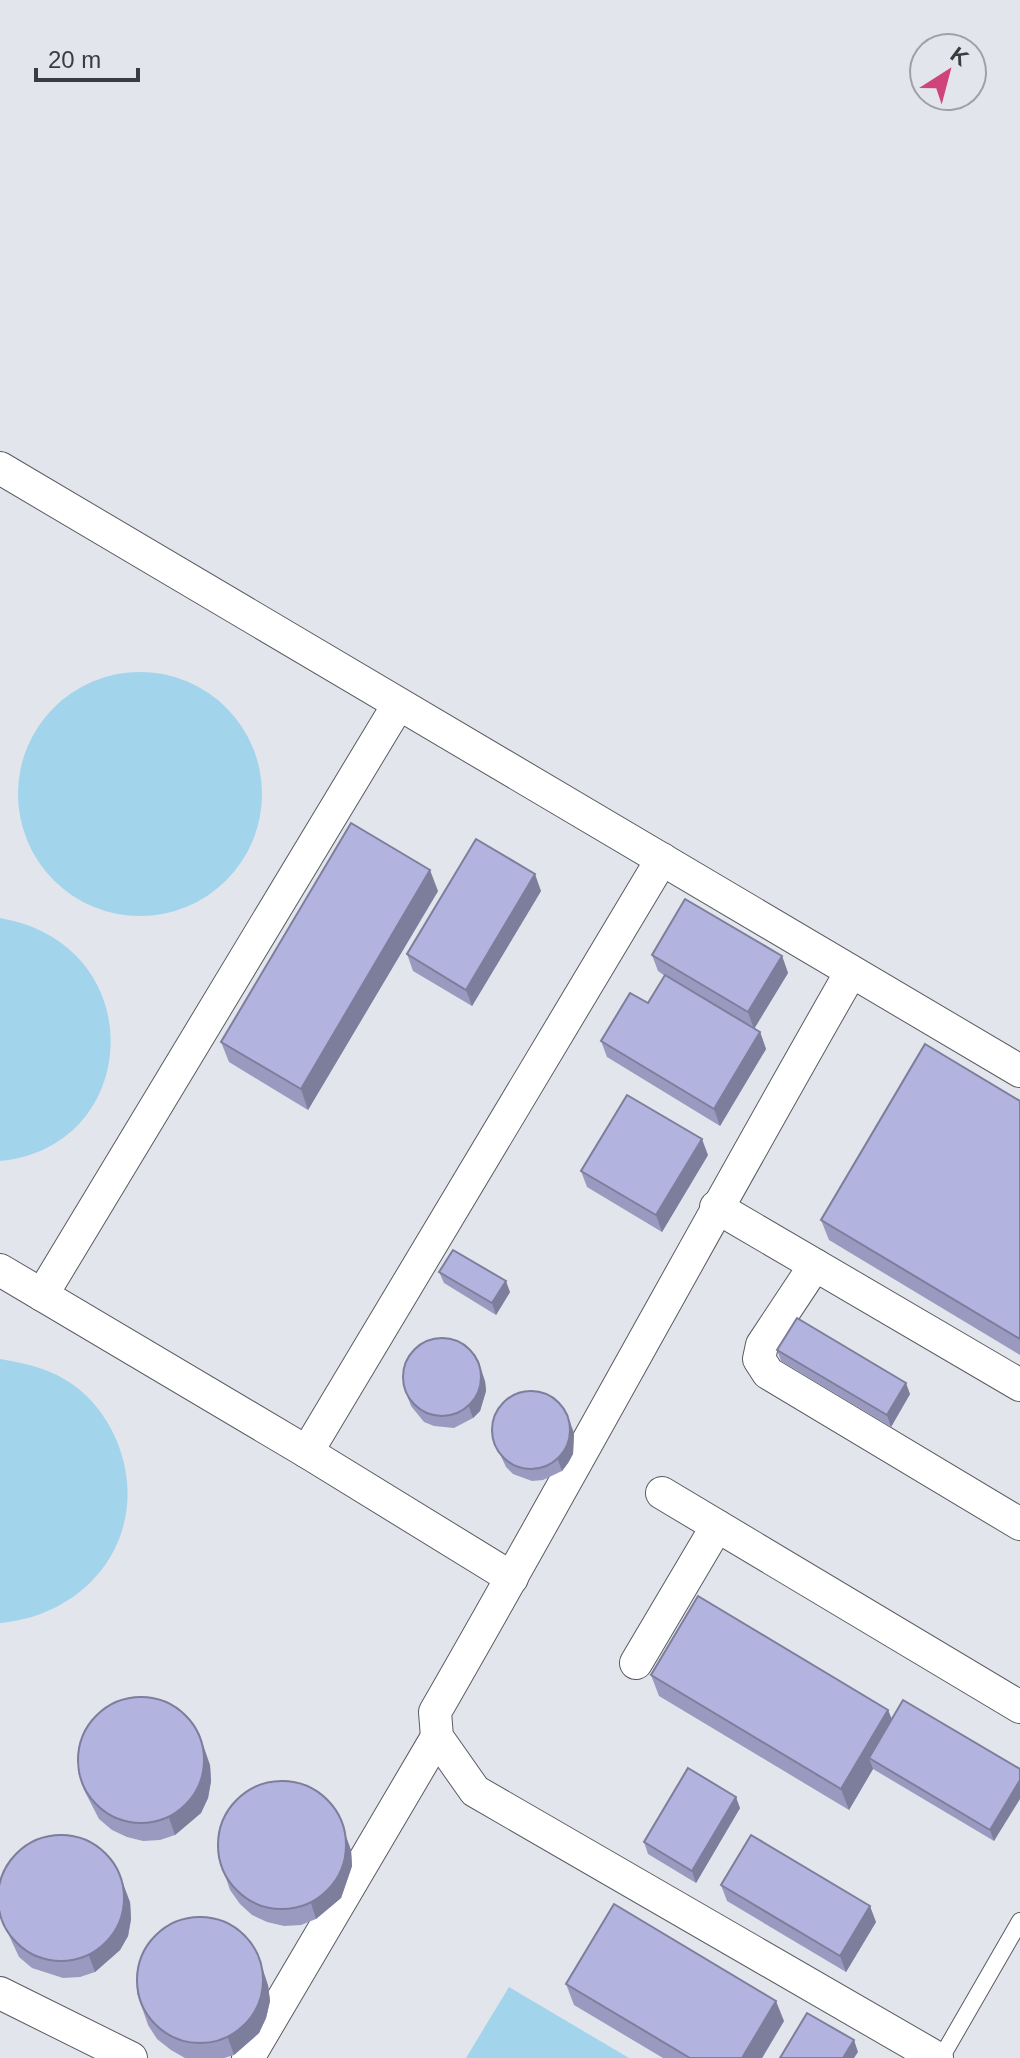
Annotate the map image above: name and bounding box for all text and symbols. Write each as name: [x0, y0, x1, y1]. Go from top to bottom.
scale bar: [36, 32, 138, 82]
north arrow: [908, 32, 988, 112]
text: K: [946, 41, 973, 71]
text: 20 m: [48, 46, 101, 73]

